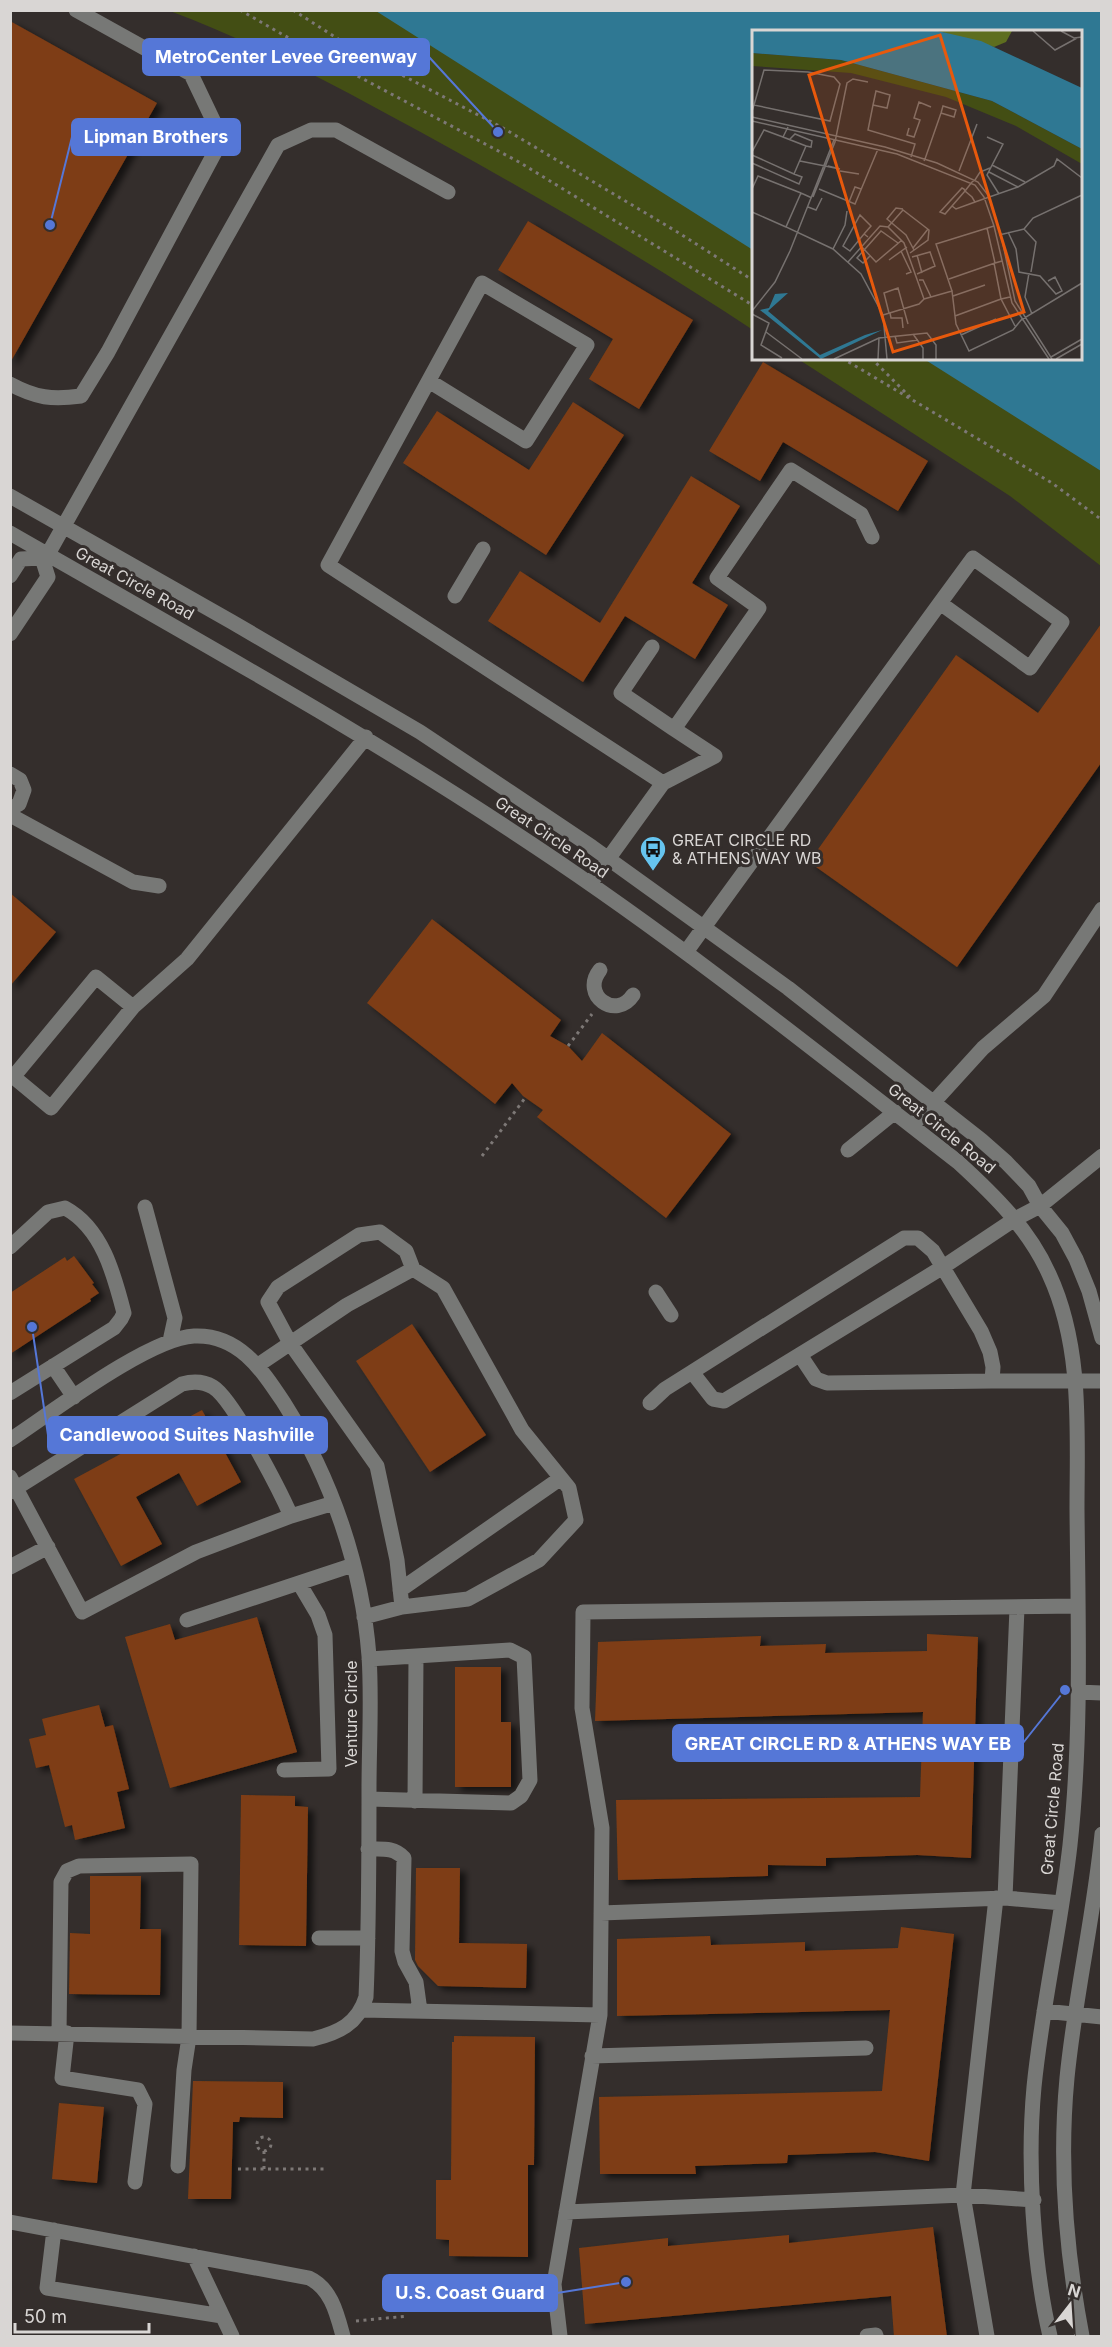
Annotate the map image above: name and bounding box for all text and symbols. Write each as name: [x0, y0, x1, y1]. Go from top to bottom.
inset map: [752, 30, 1082, 360]
callout: MetroCenter Levee Greenway: [143, 39, 429, 75]
text: MetroCenter Levee Greenway: [155, 46, 417, 67]
callout: Lipman Brothers: [72, 119, 240, 155]
text: Lipman Brothers: [84, 126, 228, 147]
street label: Great Circle Road: [72, 542, 198, 624]
street label: Great Circle Road: [491, 792, 613, 882]
place label: GREAT CIRCLE RD & ATHENS WAY WB: [672, 830, 821, 868]
bus stop icon: GREAT CIRCLE RD & ATHENS WAY WB: [638, 834, 668, 872]
street label: Great Circle Road: [884, 1078, 1000, 1178]
callout: Candlewood Suites Nashville: [48, 1417, 327, 1453]
text: Candlewood Suites Nashville: [59, 1424, 315, 1445]
street label: Venture Circle: [341, 1661, 361, 1767]
callout: GREAT CIRCLE RD & ATHENS WAY EB: [673, 1725, 1023, 1761]
text: GREAT CIRCLE RD & ATHENS WAY EB: [685, 1733, 1011, 1754]
street label: Great Circle Road: [1036, 1742, 1068, 1876]
callout: U.S. Coast Guard: [383, 2275, 557, 2311]
north arrow: [1040, 2275, 1100, 2335]
text: N: [1066, 2279, 1083, 2302]
text: U.S. Coast Guard: [395, 2282, 545, 2303]
scale bar: [15, 2296, 148, 2334]
text: 50 m: [24, 2306, 67, 2327]

